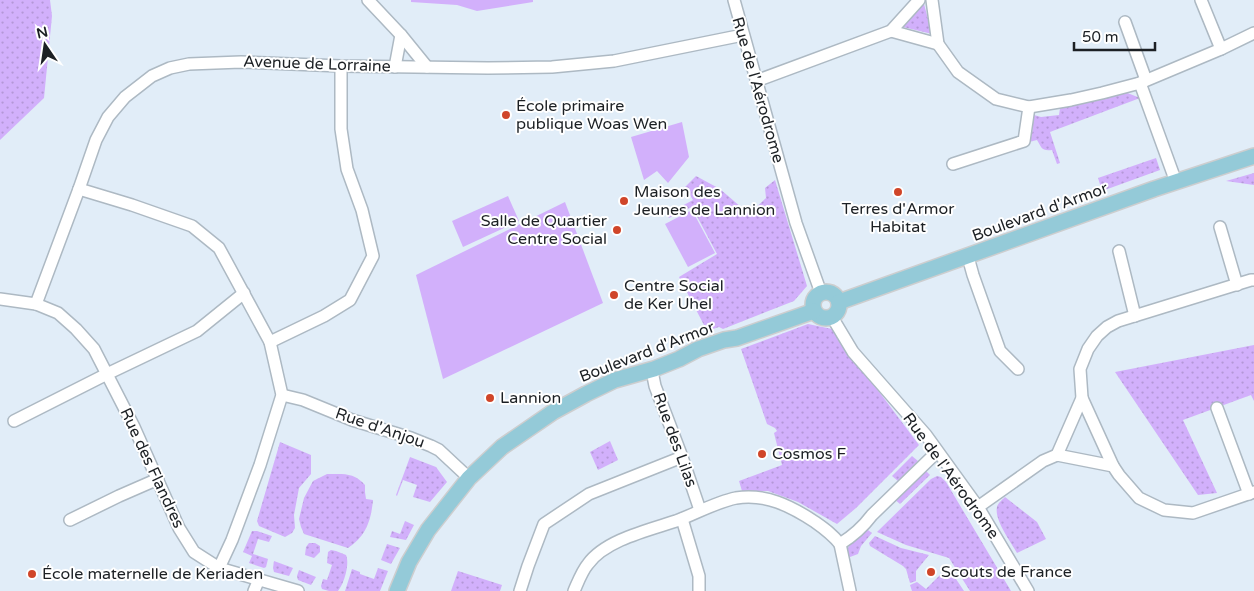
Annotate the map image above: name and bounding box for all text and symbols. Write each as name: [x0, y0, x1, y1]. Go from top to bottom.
street label: Rue de l'Aérodrome: [728, 15, 788, 165]
north arrow: [20, 20, 70, 70]
scale bar: [1074, 20, 1155, 52]
text: N: [35, 23, 50, 42]
text: 50 m: [1082, 28, 1119, 46]
street label: Avenue de Lorraine: [243, 51, 391, 77]
place label: École primaire publique Woas Wen: [516, 96, 667, 134]
marker: École primaire publique Woas Wen: [500, 109, 512, 121]
street label: Boulevard d'Armor: [969, 178, 1111, 246]
place label: Maison des Jeunes de Lannion: [634, 182, 775, 220]
marker: Terres d'Armor Habitat: [892, 186, 904, 198]
marker: Maison des Jeunes de Lannion: [618, 195, 630, 207]
place label: Terres d'Armor Habitat: [842, 199, 955, 237]
place label: Salle de Quartier Centre Social: [481, 211, 608, 249]
marker: Salle de Quartier Centre Social: [611, 224, 623, 236]
place label: Centre Social de Ker Uhel: [624, 276, 724, 314]
marker: Centre Social de Ker Uhel: [608, 289, 620, 301]
street label: Boulevard d'Armor: [577, 317, 718, 387]
place label: Lannion: [500, 388, 561, 408]
street label: Rue des Lilas: [649, 390, 701, 490]
marker: Lannion: [484, 392, 496, 404]
street label: Rue d'Anjou: [333, 403, 427, 453]
street label: Rue des Flandres: [115, 405, 189, 531]
street label: Rue de l'Aérodrome: [899, 409, 1003, 543]
place label: Cosmos F: [772, 444, 847, 464]
marker: Cosmos F: [756, 448, 768, 460]
place label: Scouts de France: [941, 562, 1072, 582]
place label: École maternelle de Keriaden: [42, 564, 263, 584]
marker: Scouts de France: [925, 566, 937, 578]
marker: École maternelle de Keriaden: [26, 568, 38, 580]

